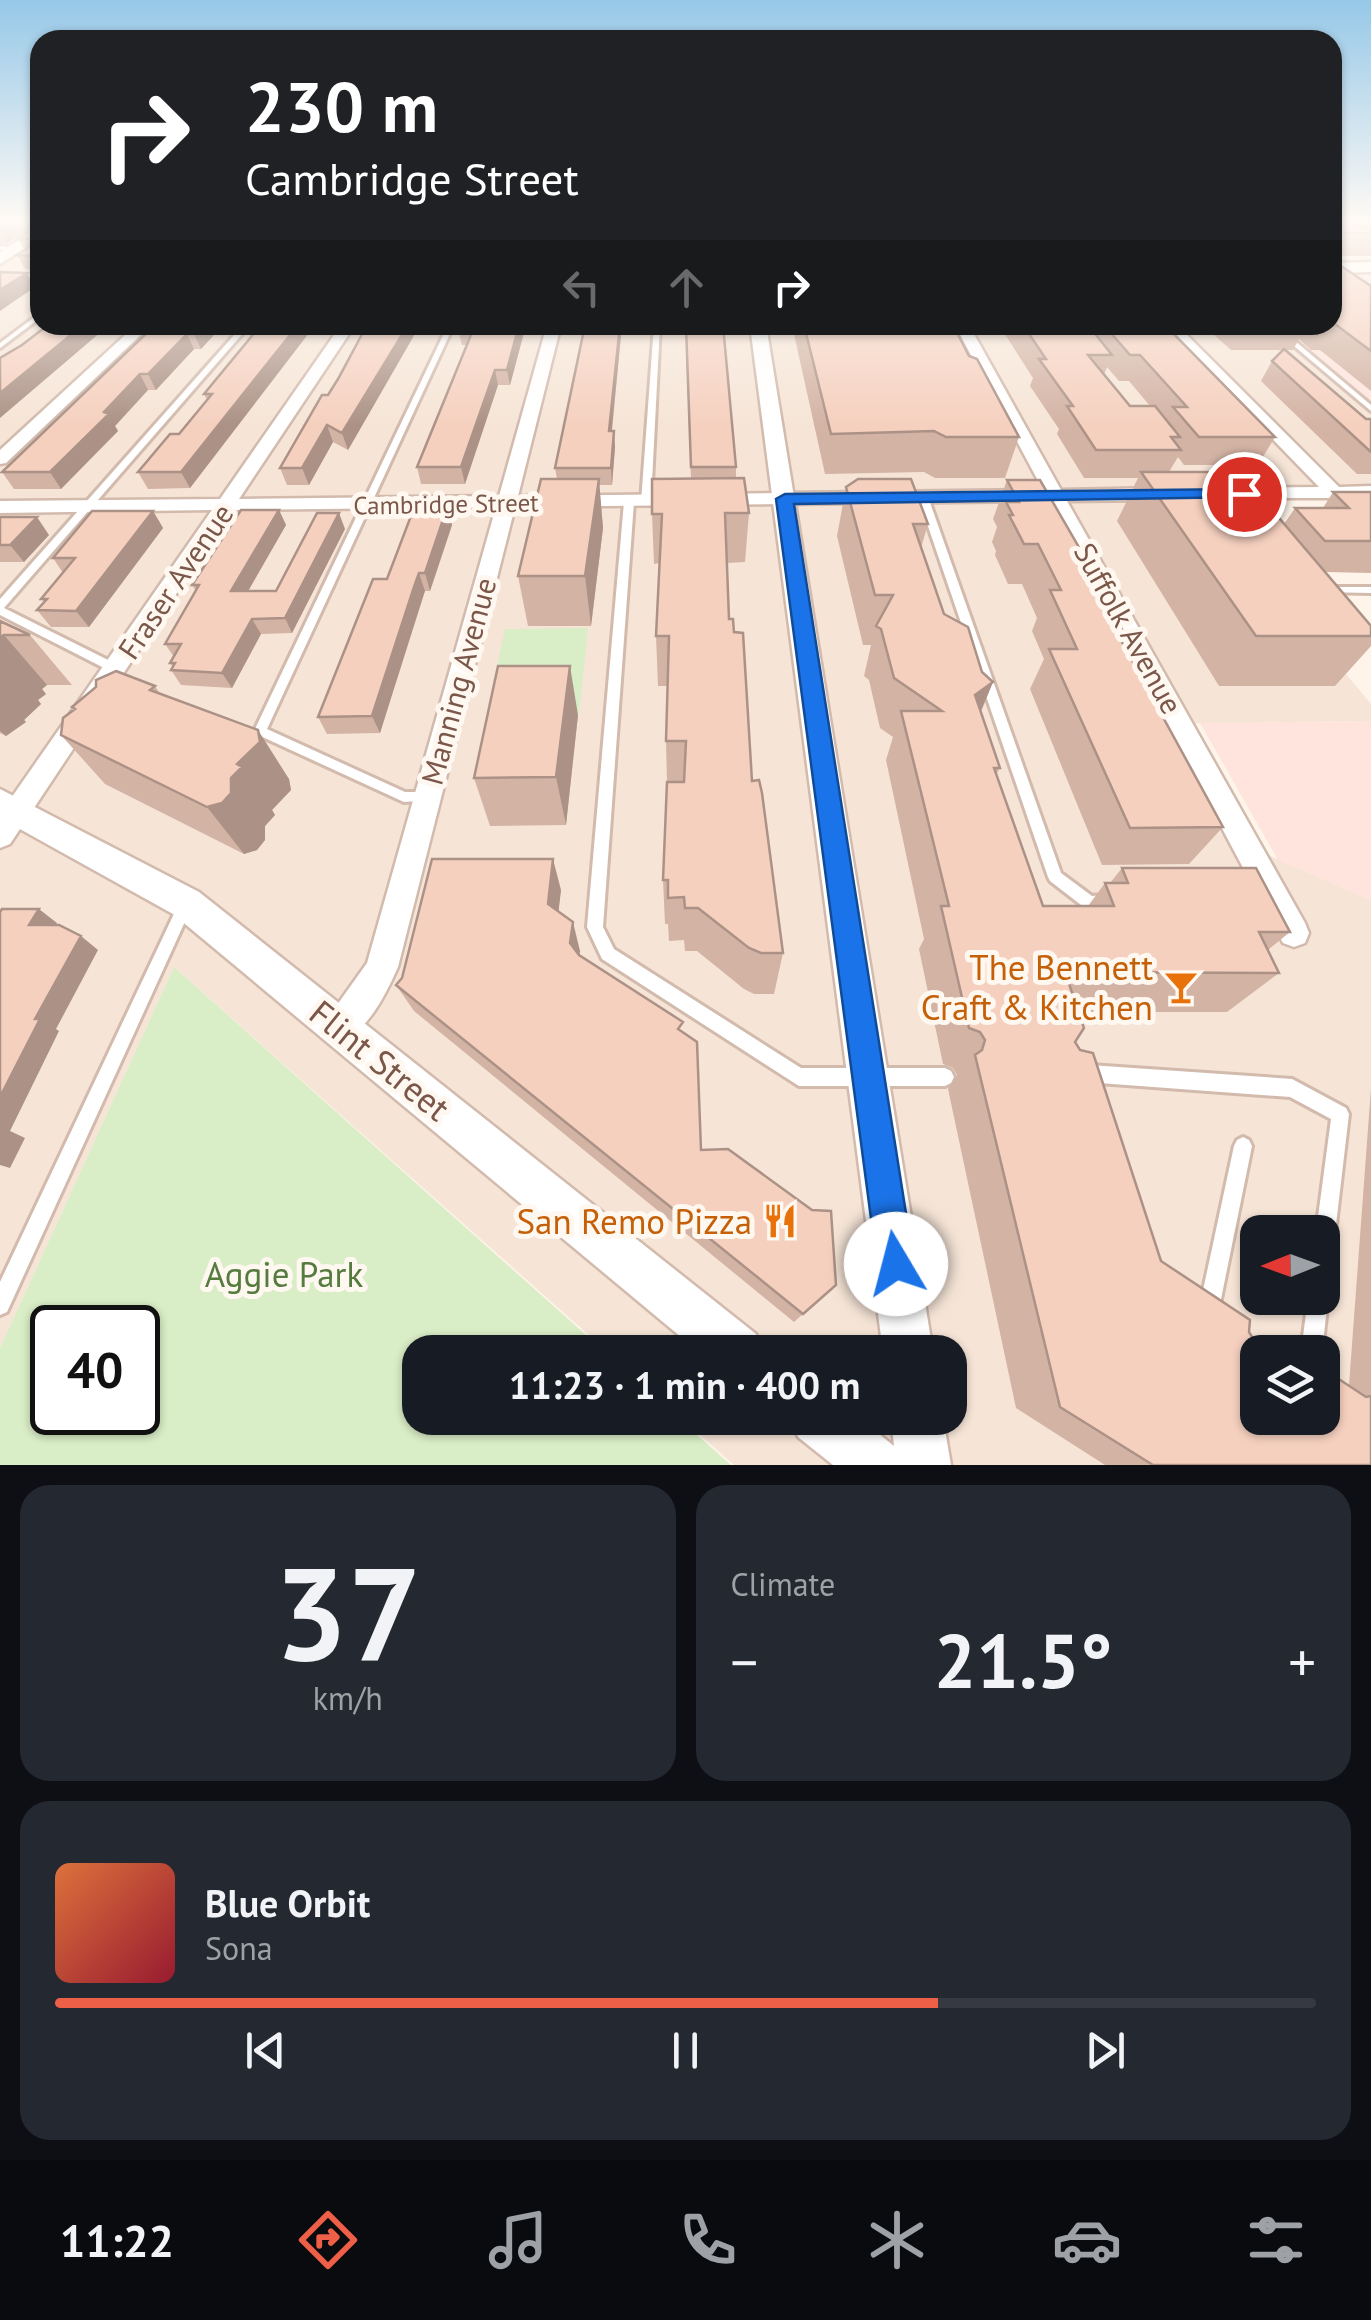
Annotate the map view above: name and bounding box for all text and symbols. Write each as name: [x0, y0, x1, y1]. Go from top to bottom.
text: 230 m: [245, 61, 438, 151]
icon: right: [80, 70, 210, 200]
text: Cambridge Street: [245, 149, 579, 207]
icon: left: [554, 260, 609, 315]
icon: ahead: [659, 260, 714, 315]
icon: right: [764, 260, 819, 315]
pin: [1202, 452, 1287, 537]
icon: arrive: [1217, 467, 1272, 522]
street label: Cambridge Street: [353, 486, 539, 522]
street label: Fraser Avenue: [109, 496, 241, 666]
street label: Suffolk Avenue: [1066, 535, 1192, 721]
street label: Manning Avenue: [412, 573, 504, 789]
place label: The Bennett Craft & Kitchen: [921, 944, 1153, 1030]
bar icon: The Bennett Craft & Kitchen: [1162, 968, 1200, 1006]
street label: Flint Street: [300, 989, 460, 1131]
place label: San Remo Pizza: [517, 1198, 752, 1244]
restaurant icon: San Remo Pizza: [761, 1202, 799, 1240]
position arrow: [844, 1212, 948, 1316]
north arrow: [1240, 1215, 1340, 1315]
map controls: [1240, 1215, 1340, 1435]
park label: Aggie Park: [205, 1251, 363, 1297]
speed limit sign: 40: [30, 1305, 160, 1435]
button: layers: [1240, 1335, 1340, 1435]
text: 11:23 · 1 min · 400 m: [509, 1360, 860, 1409]
text: 37: [274, 1528, 421, 1696]
text: Climate: [731, 1563, 835, 1605]
text: 21.5°: [934, 1612, 1113, 1709]
text: −: [731, 1626, 758, 1697]
text: +: [1288, 1626, 1316, 1697]
text: km/h: [313, 1677, 383, 1719]
text: Blue Orbit: [205, 1878, 370, 1927]
text: Sona: [205, 1927, 273, 1969]
icon: previous: [238, 2023, 293, 2078]
icon: pause: [658, 2023, 713, 2078]
icon: next: [1078, 2023, 1133, 2078]
icon: directions: [293, 2205, 363, 2275]
icon: music: [483, 2205, 553, 2275]
icon: phone: [673, 2205, 743, 2275]
icon: climate: [862, 2205, 932, 2275]
icon: car: [1052, 2205, 1122, 2275]
icon: filters: [1241, 2205, 1311, 2275]
text: 11:22: [60, 2211, 174, 2269]

